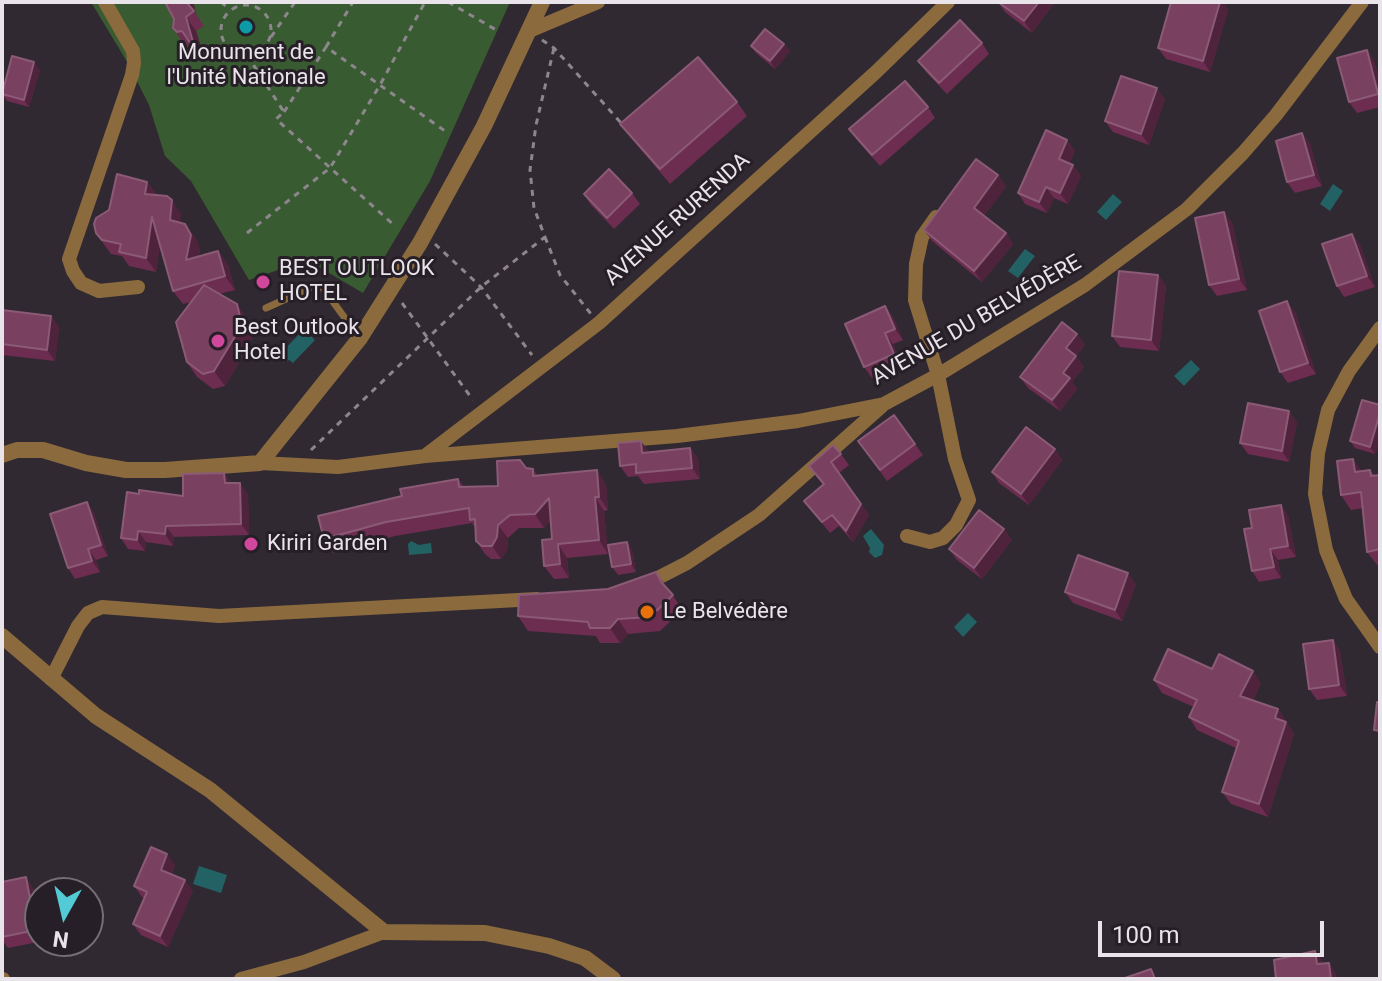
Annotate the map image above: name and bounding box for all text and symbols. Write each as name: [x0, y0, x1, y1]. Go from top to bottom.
marker: Monument de l'Unité Nationale: [237, 18, 255, 36]
place label: Monument de l'Unité Nationale: [166, 40, 326, 92]
street label: AVENUE RURENDA: [600, 148, 756, 292]
street label: AVENUE DU BELVÉDÈRE: [867, 250, 1087, 392]
place label: BEST OUTLOOK HOTEL: [279, 256, 435, 308]
marker: BEST OUTLOOK HOTEL: [254, 273, 272, 291]
place label: Best Outlook Hotel: [234, 315, 359, 366]
marker: Best Outlook Hotel: [209, 332, 227, 350]
place label: Kiriri Garden: [267, 531, 388, 557]
marker: Kiriri Garden: [242, 535, 260, 553]
place label: Le Belvédère: [663, 599, 788, 625]
marker: Le Belvédère: [638, 603, 656, 621]
north arrow: [24, 877, 104, 957]
scale bar: [1102, 905, 1328, 955]
text: 100 m: [1112, 921, 1179, 949]
text: N: [51, 926, 70, 953]

